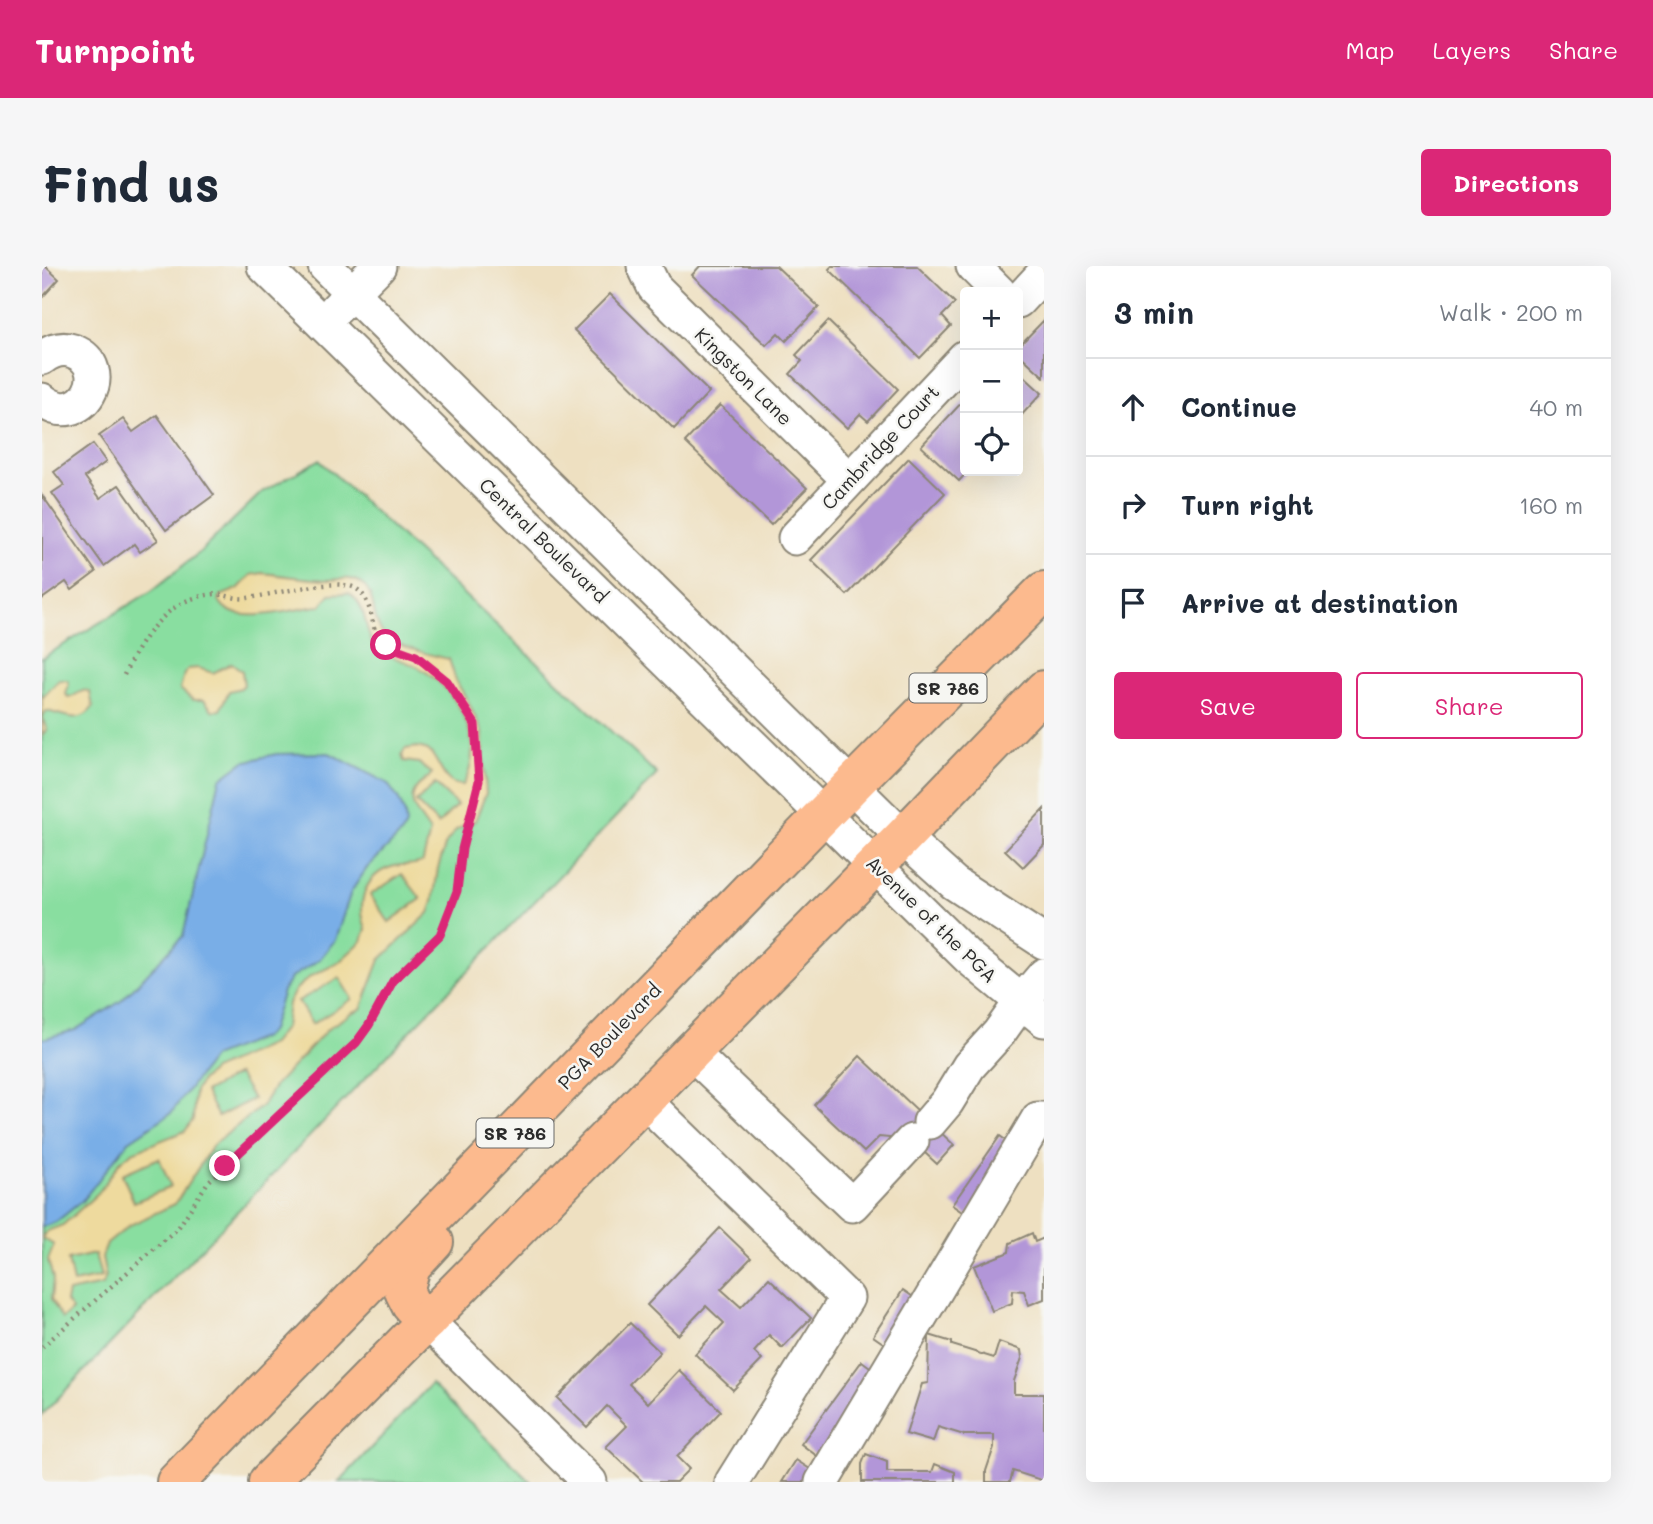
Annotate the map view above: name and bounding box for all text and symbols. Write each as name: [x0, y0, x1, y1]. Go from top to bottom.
text: Turnpoint: [35, 28, 195, 71]
text: Map: [1346, 34, 1394, 65]
text: Layers: [1432, 34, 1511, 65]
text: Share: [1549, 34, 1618, 65]
button: Directions: [1421, 149, 1611, 216]
text: Find us: [42, 151, 220, 214]
map controls: [960, 287, 1023, 476]
button: +: [960, 287, 1023, 350]
text: 3 min: [1114, 292, 1194, 332]
text: Walk · 200 m: [1439, 297, 1583, 327]
street label: Kingston Lane: [690, 322, 798, 430]
button: −: [960, 350, 1023, 413]
street label: Cambridge Court: [816, 379, 944, 515]
icon: ahead: [1114, 388, 1152, 426]
text: Continue: [1181, 390, 1297, 424]
text: 40 m: [1530, 392, 1583, 422]
button: locate: [960, 413, 1023, 476]
street label: Central Boulevard: [474, 472, 614, 608]
icon: right: [1114, 486, 1152, 524]
text: Turn right: [1181, 488, 1314, 522]
text: 160 m: [1519, 490, 1583, 520]
icon: arrive: [1114, 584, 1152, 622]
text: Arrive at destination: [1181, 586, 1458, 620]
route start: [370, 629, 401, 660]
button: Save: [1114, 672, 1342, 739]
button: Share: [1356, 672, 1583, 739]
road number: SR 786: [909, 674, 986, 702]
street label: Avenue of the PGA: [861, 850, 1003, 988]
street label: PGA Boulevard: [552, 978, 666, 1094]
road number: SR 786: [476, 1118, 554, 1148]
route end: [209, 1150, 240, 1181]

